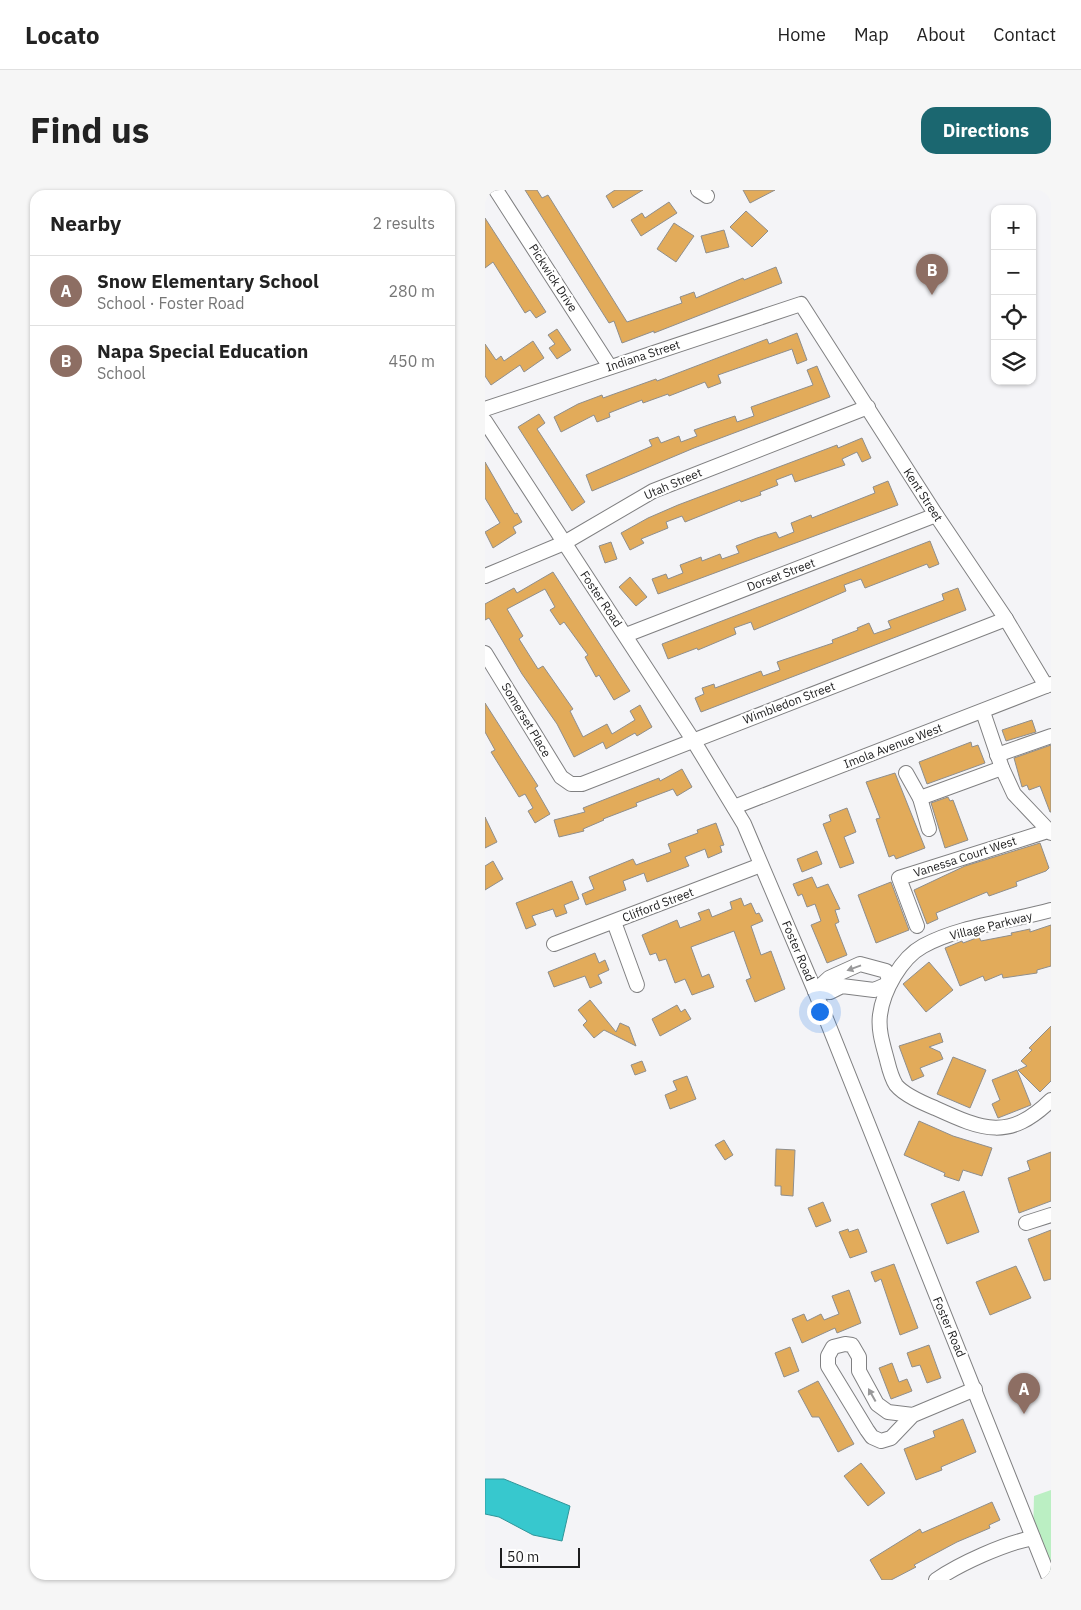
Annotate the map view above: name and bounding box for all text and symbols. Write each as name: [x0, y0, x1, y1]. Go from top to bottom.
text: Locato: [25, 19, 100, 51]
text: Home: [778, 23, 826, 46]
text: Map: [854, 23, 889, 46]
text: About: [917, 23, 965, 46]
text: Contact: [993, 23, 1056, 46]
text: Find us: [30, 107, 149, 153]
button: Directions: [921, 107, 1051, 154]
map controls: [991, 205, 1036, 385]
button: +: [991, 205, 1036, 250]
text: Nearby: [50, 209, 121, 237]
text: 2 results: [372, 213, 435, 233]
street label: Pickwick Drive: [526, 241, 581, 315]
button: −: [991, 250, 1036, 295]
pin: B: [916, 254, 948, 295]
text: Snow Elementary School: [97, 269, 319, 293]
text: A: [61, 281, 71, 301]
text: 280 m: [388, 281, 435, 301]
text: School · Foster Road: [97, 293, 244, 313]
button: locate: [991, 295, 1036, 340]
street label: Indiana Street: [604, 336, 682, 375]
text: Napa Special Education: [97, 339, 308, 363]
button: layers: [991, 340, 1036, 385]
text: B: [61, 351, 71, 371]
text: 450 m: [388, 351, 435, 371]
text: School: [97, 363, 146, 383]
street label: Utah Street: [642, 465, 704, 502]
street label: Kent Street: [901, 465, 946, 524]
street label: Dorset Street: [745, 555, 817, 594]
street label: Foster Road: [577, 568, 626, 630]
street label: Wimbledon Street: [741, 678, 837, 727]
street label: Somerset Place: [498, 680, 555, 760]
street label: Imola Avenue West: [841, 720, 944, 771]
street label: Vanessa Court West: [912, 833, 1018, 880]
street label: Clifford Street: [620, 884, 696, 925]
street label: Village Parkway: [948, 908, 1034, 943]
street label: Foster Road: [779, 918, 818, 983]
one-way arrow: [846, 964, 861, 972]
your location: [807, 999, 833, 1025]
street label: Foster Road: [930, 1294, 969, 1359]
pin: A: [1008, 1373, 1040, 1414]
one-way arrow: [868, 1388, 876, 1403]
scale bar: [500, 1545, 580, 1568]
text: 50 m: [507, 1548, 539, 1566]

